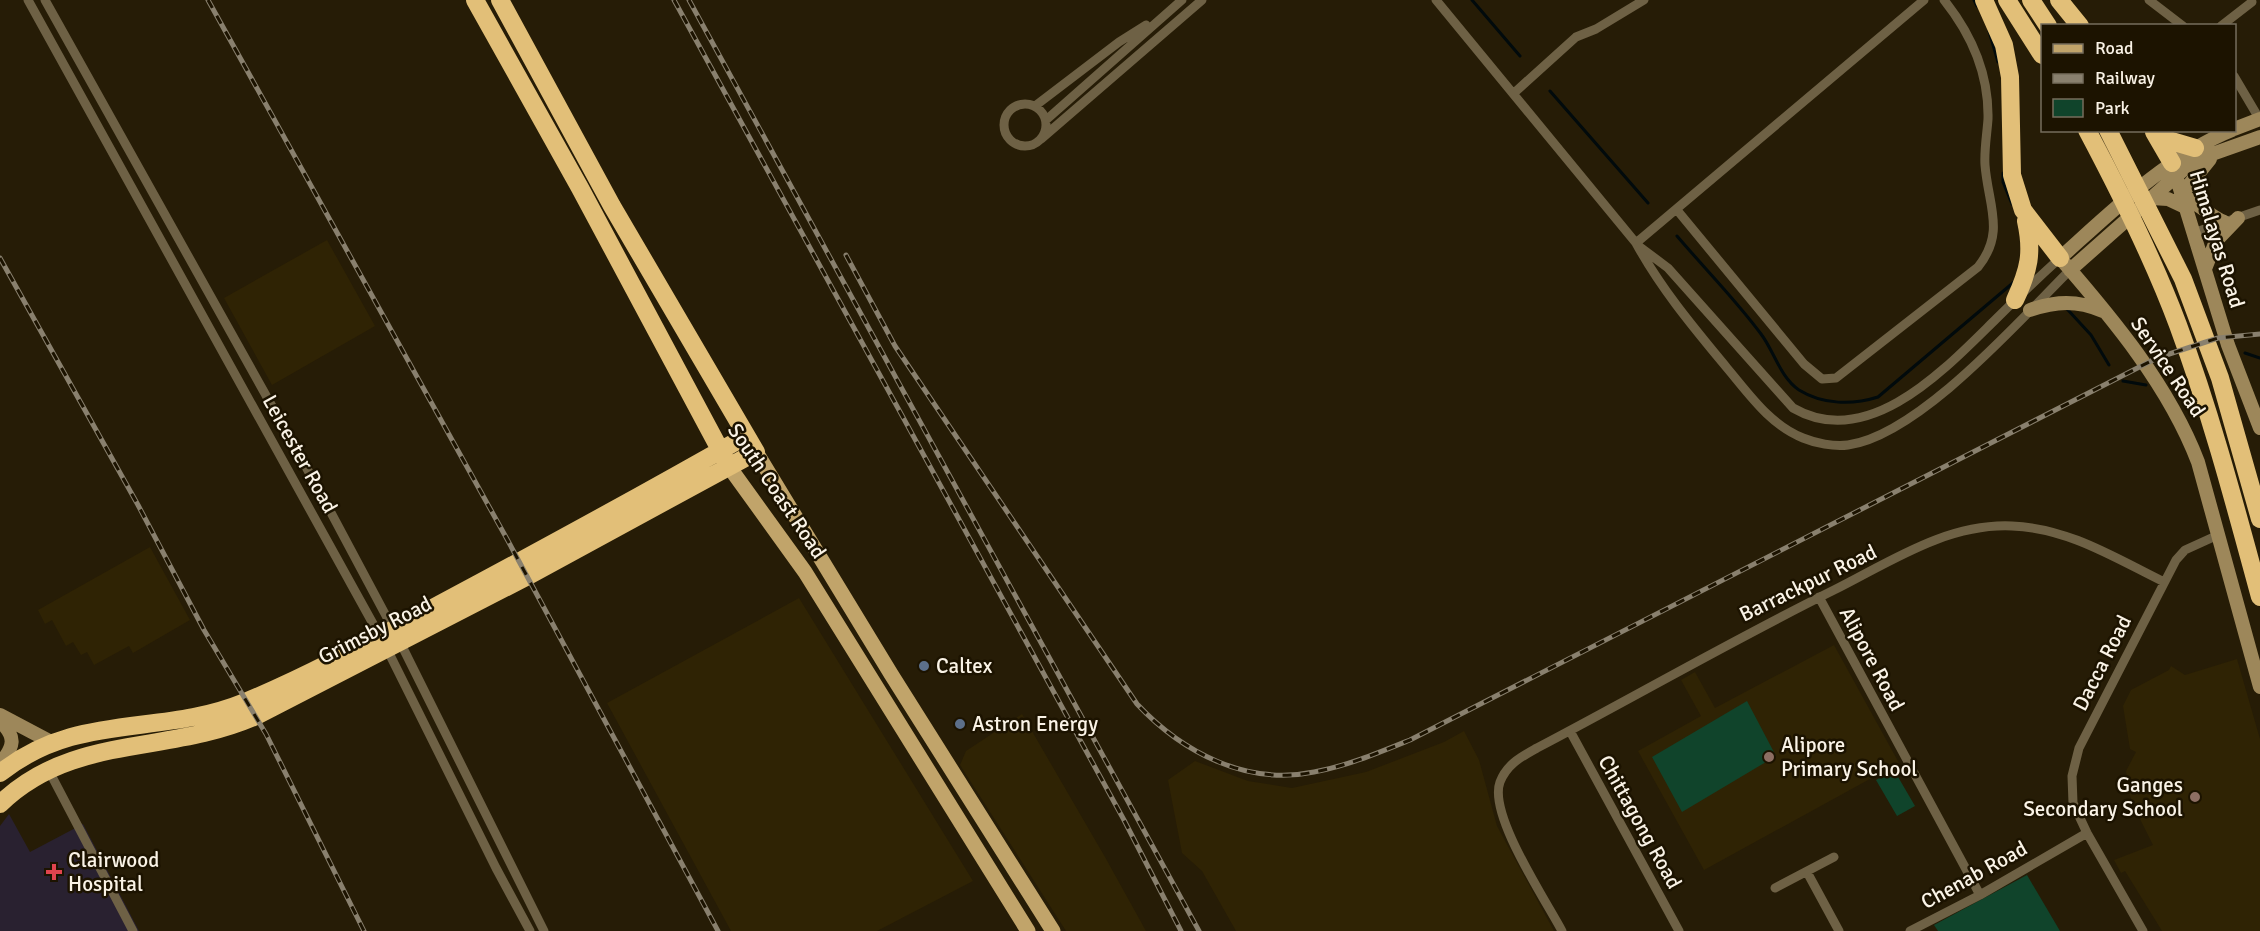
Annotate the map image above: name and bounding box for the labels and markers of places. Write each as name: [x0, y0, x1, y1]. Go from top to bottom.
place label: Caltex: [936, 653, 993, 679]
marker: Caltex: [917, 659, 931, 673]
place label: Astron Energy: [972, 711, 1098, 737]
marker: Astron Energy: [953, 717, 967, 731]
place label: Alipore Primary School: [1781, 732, 1917, 782]
marker: Alipore Primary School: [1762, 750, 1776, 764]
place label: Ganges Secondary School: [2023, 772, 2183, 822]
marker: Ganges Secondary School: [2188, 790, 2202, 804]
place label: Clairwood Hospital: [68, 847, 159, 897]
marker: Clairwood Hospital: [45, 863, 63, 881]

